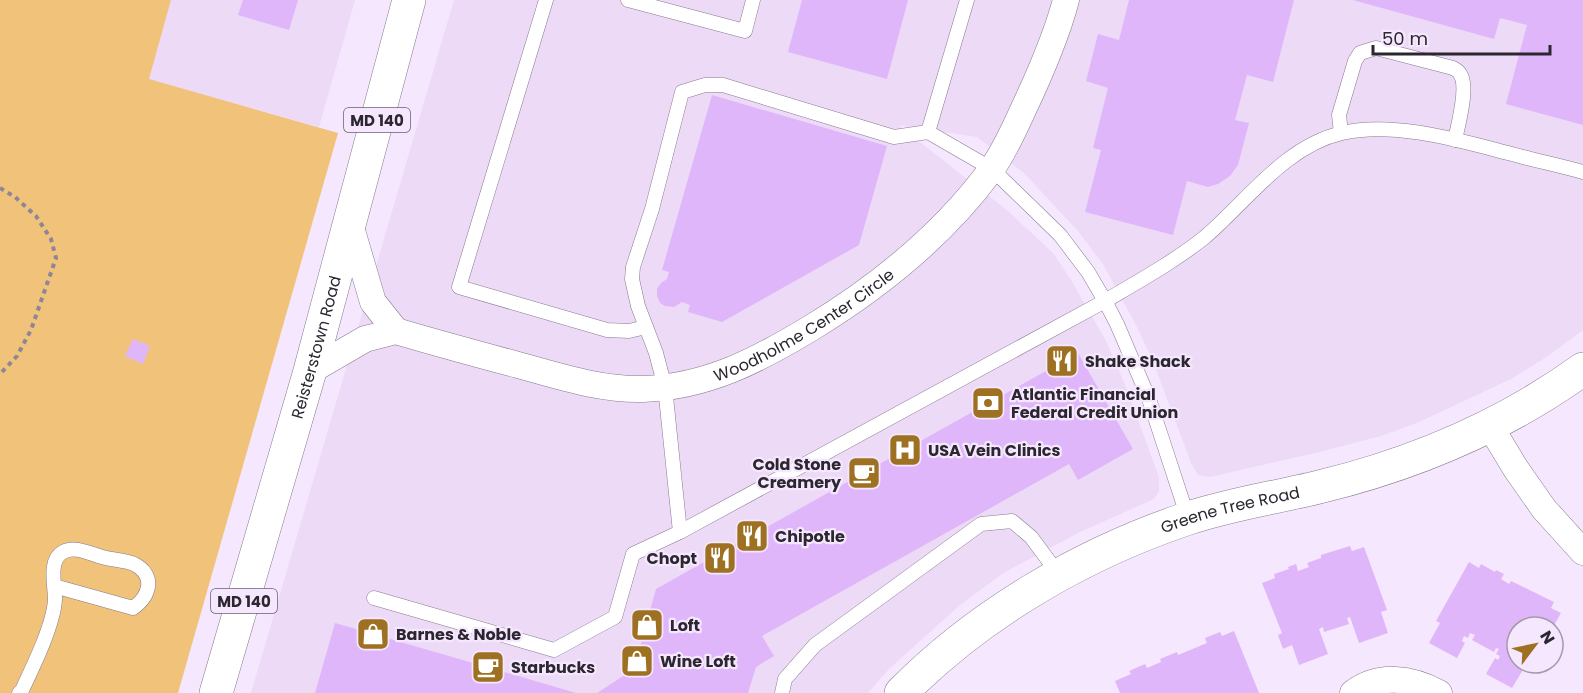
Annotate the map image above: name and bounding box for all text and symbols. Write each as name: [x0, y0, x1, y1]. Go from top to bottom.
scale bar: [1373, 18, 1550, 56]
text: 50 m: [1382, 26, 1428, 51]
road number: MD 140: [344, 108, 410, 132]
street label: Woodholme Center Circle: [710, 263, 899, 387]
street label: Reisterstown Road: [285, 273, 346, 421]
restaurant icon: Shake Shack: [1044, 343, 1080, 379]
place label: Shake Shack: [1085, 350, 1191, 373]
place label: Atlantic Financial Federal Credit Union: [1011, 383, 1178, 424]
bank icon: Atlantic Financial Federal Credit Union: [970, 385, 1006, 421]
hospital icon: USA Vein Clinics: [887, 432, 923, 468]
place label: USA Vein Clinics: [928, 439, 1061, 462]
place label: Cold Stone Creamery: [752, 453, 842, 494]
cafe icon: Cold Stone Creamery: [846, 455, 882, 491]
street label: Greene Tree Road: [1157, 480, 1302, 539]
restaurant icon: Chipotle: [734, 518, 770, 554]
place label: Chipotle: [775, 525, 845, 548]
restaurant icon: Chopt: [702, 540, 738, 576]
place label: Chopt: [646, 547, 697, 570]
road number: MD 140: [211, 589, 277, 613]
shop icon: Loft: [629, 607, 665, 643]
place label: Loft: [670, 614, 700, 637]
north arrow: [1505, 615, 1565, 675]
shop icon: Barnes & Noble: [355, 616, 391, 652]
place label: Barnes & Noble: [396, 623, 521, 646]
text: N: [1534, 626, 1560, 649]
shop icon: Wine Loft: [619, 643, 655, 679]
cafe icon: Starbucks: [470, 649, 506, 685]
place label: Wine Loft: [660, 650, 736, 673]
place label: Starbucks: [511, 656, 595, 679]

